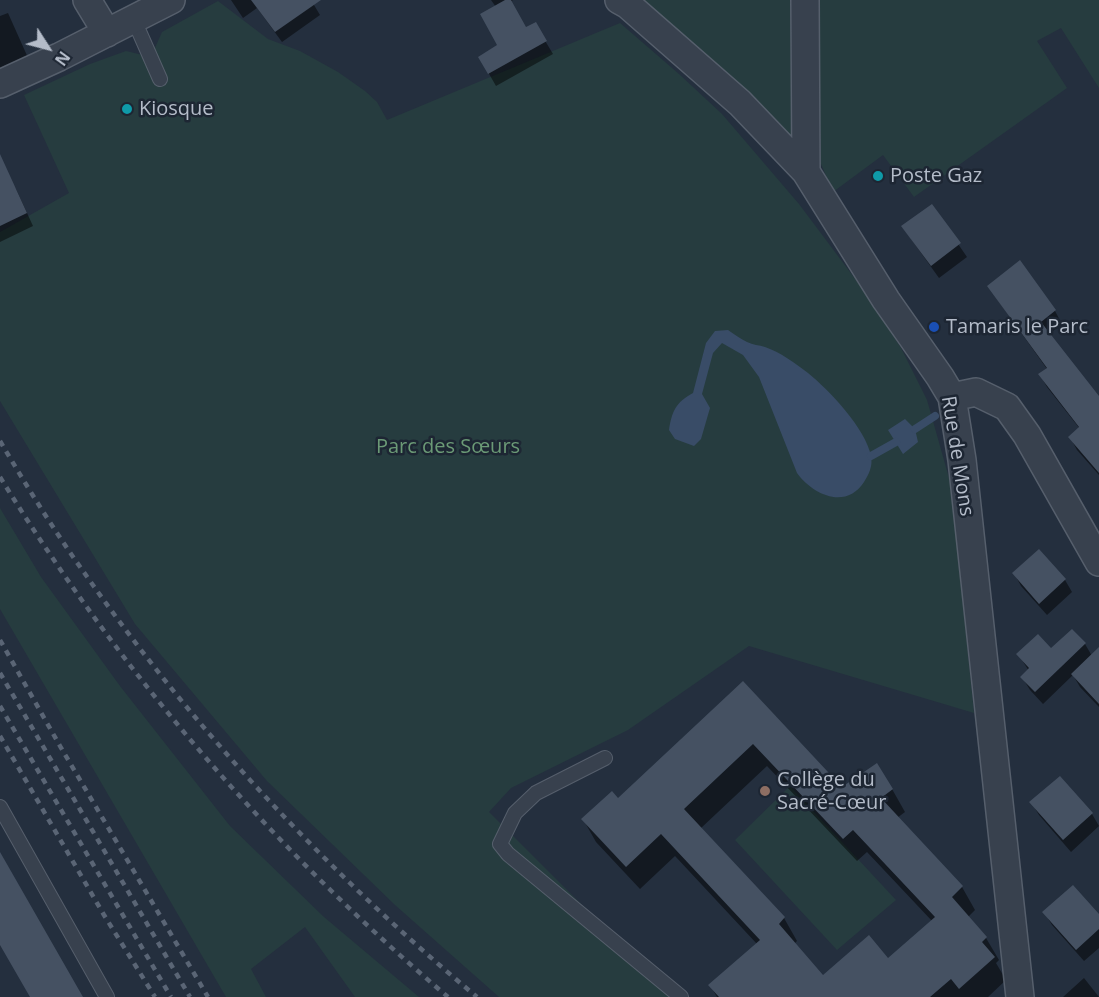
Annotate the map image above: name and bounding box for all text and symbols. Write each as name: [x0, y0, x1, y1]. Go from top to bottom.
north arrow: [18, 18, 78, 78]
text: N: [50, 47, 75, 70]
place label: Kiosque: [139, 97, 214, 121]
marker: Kiosque: [120, 102, 134, 116]
place label: Poste Gaz: [890, 164, 982, 188]
marker: Poste Gaz: [871, 169, 885, 183]
place label: Tamaris le Parc: [946, 315, 1088, 339]
marker: Tamaris le Parc: [927, 320, 941, 334]
street label: Rue de Mons: [936, 394, 978, 518]
park label: Parc des Sœurs: [376, 435, 520, 459]
place label: Collège du Sacré-Cœur: [777, 768, 887, 815]
marker: Collège du Sacré-Cœur: [758, 784, 772, 798]

